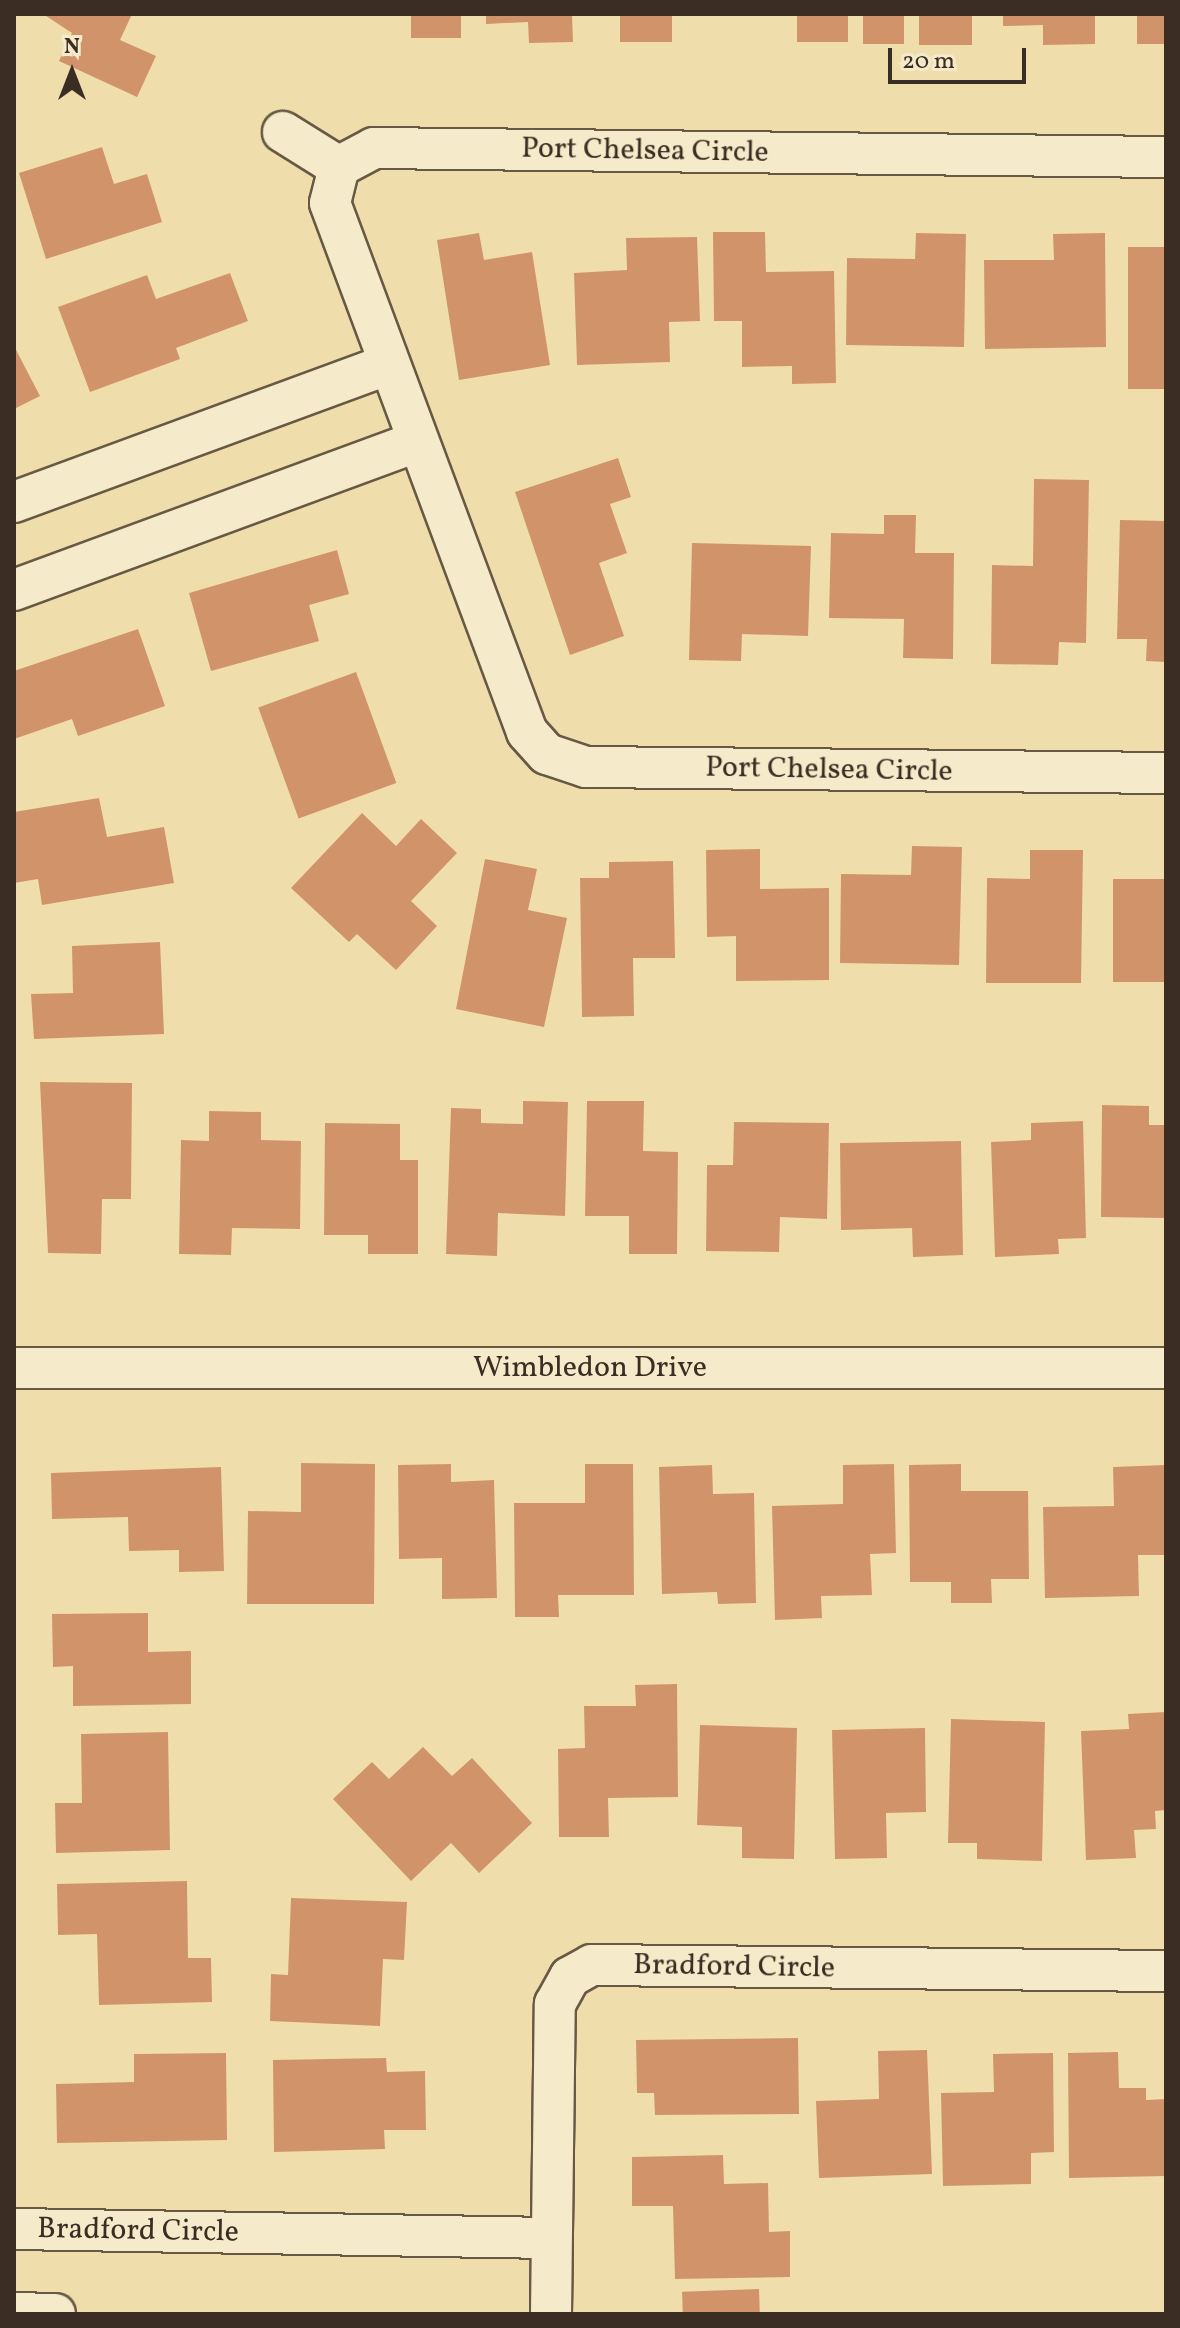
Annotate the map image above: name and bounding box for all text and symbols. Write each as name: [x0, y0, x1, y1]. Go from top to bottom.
north arrow: [32, 32, 112, 112]
text: N: [64, 32, 80, 63]
scale bar: [892, 32, 1030, 82]
text: 20 m: [902, 45, 955, 79]
street label: Port Chelsea Circle: [521, 131, 769, 171]
street label: Port Chelsea Circle: [705, 750, 953, 790]
street label: Wimbledon Drive: [473, 1350, 707, 1386]
street label: Bradford Circle: [633, 1947, 835, 1987]
street label: Bradford Circle: [37, 2211, 239, 2251]

